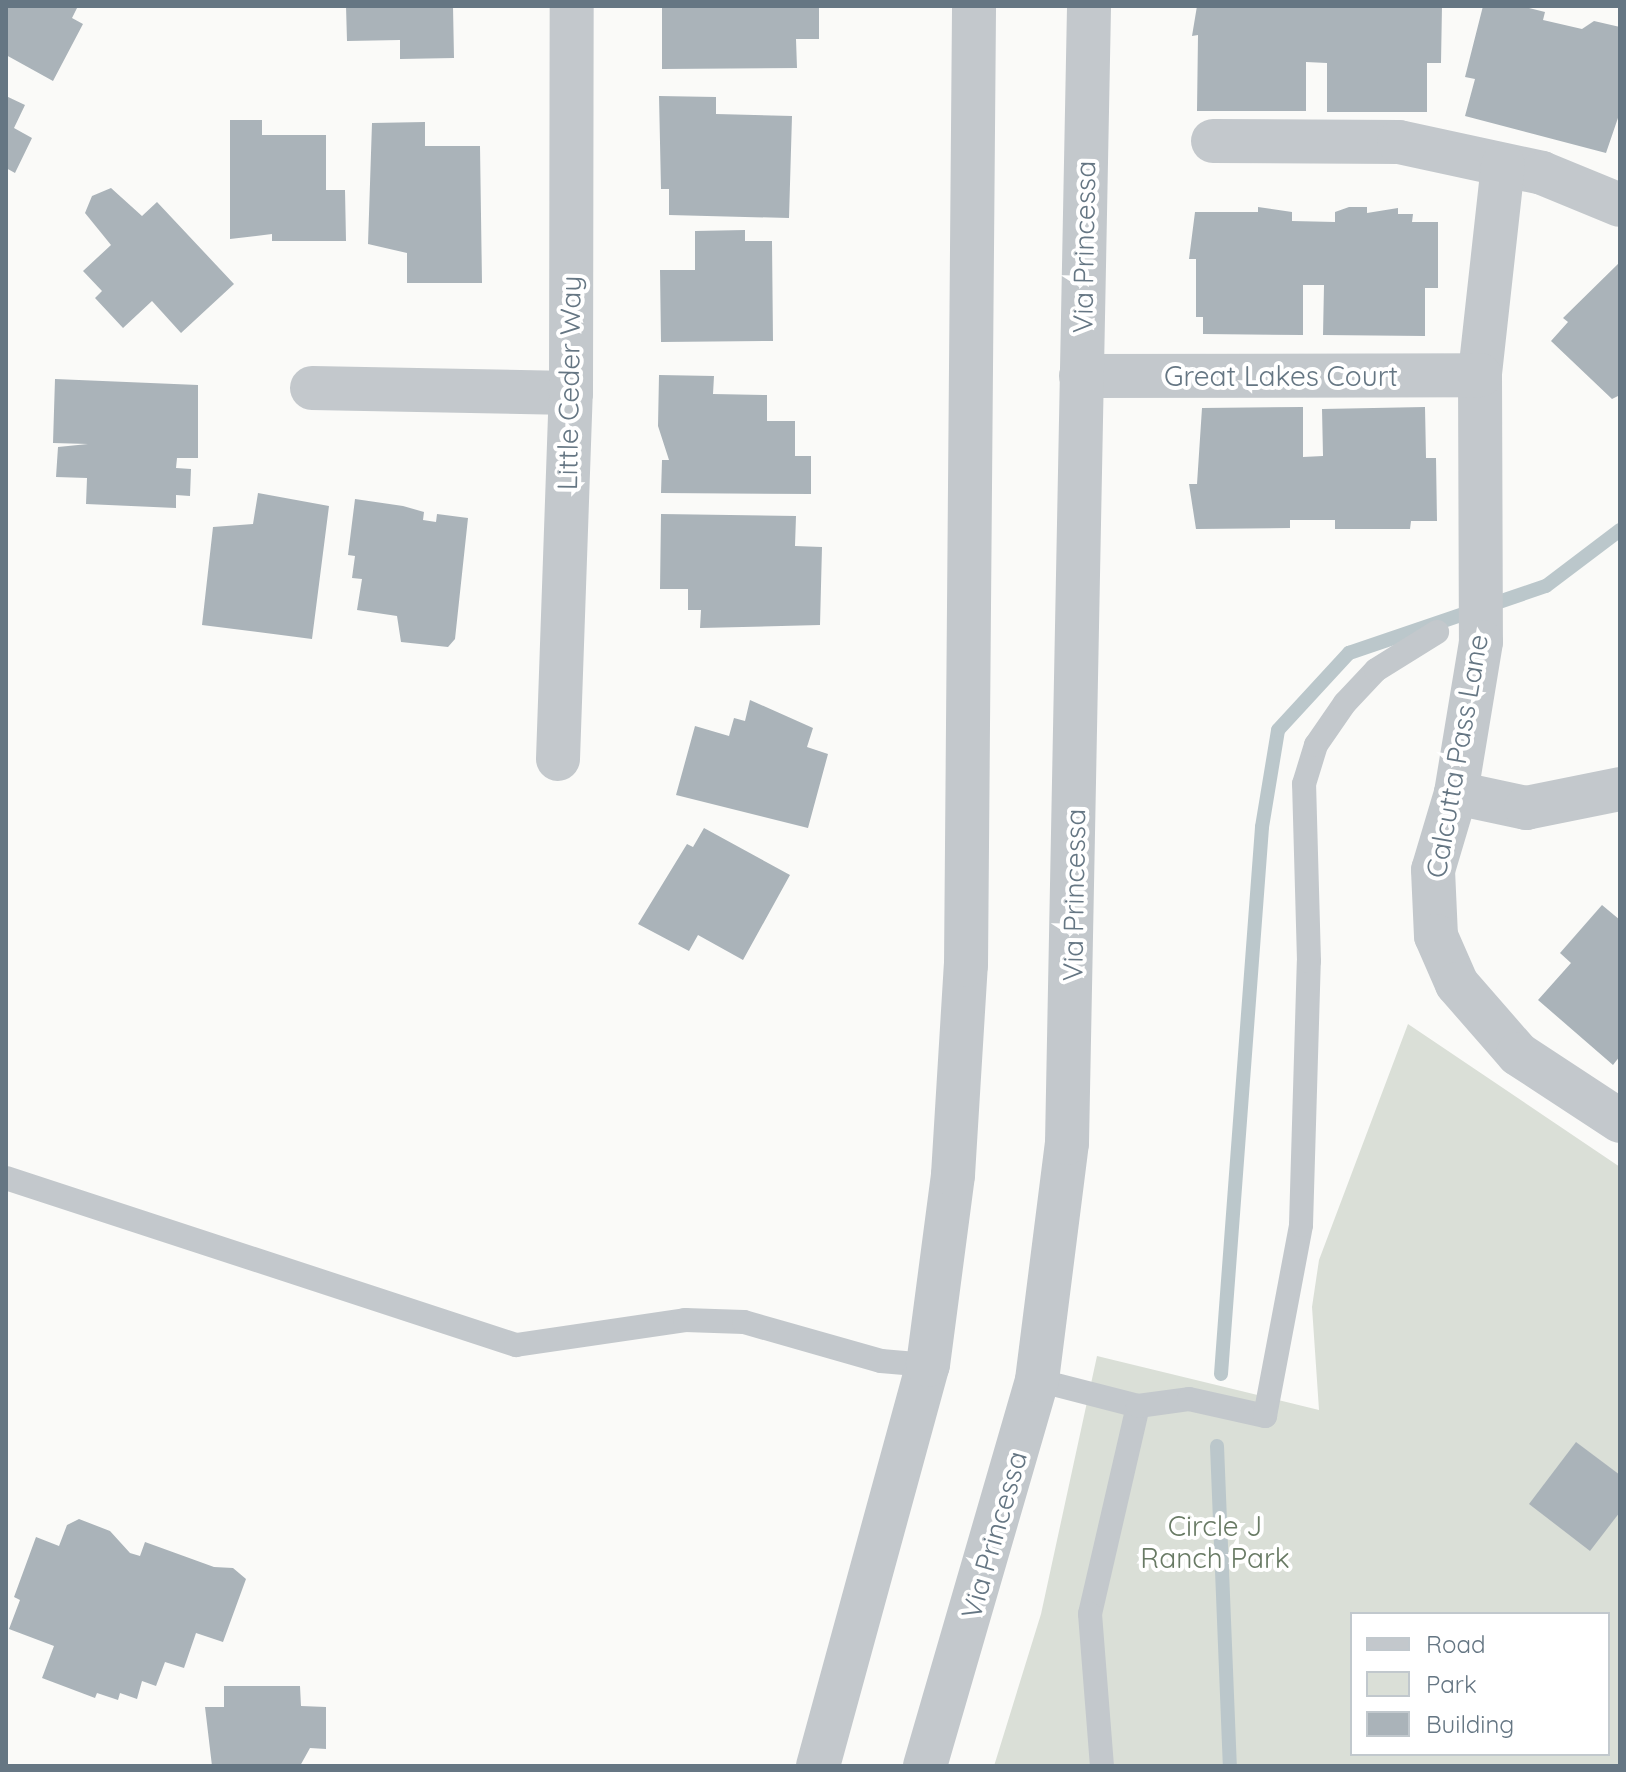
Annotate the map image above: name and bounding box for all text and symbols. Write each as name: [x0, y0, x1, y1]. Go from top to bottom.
street label: Via Princessa: [1066, 160, 1102, 334]
street label: Little Ceder Way: [550, 275, 588, 491]
street label: Great Lakes Court: [1164, 359, 1398, 393]
street label: Calcutta Pass Lane: [1419, 632, 1495, 880]
street label: Via Princessa: [1056, 808, 1092, 982]
street label: Via Princessa: [954, 1447, 1034, 1623]
park label: Circle J Ranch Park: [1140, 1509, 1290, 1575]
legend: [1350, 1612, 1610, 1756]
text: Road: [1426, 1629, 1486, 1659]
text: Park: [1426, 1669, 1477, 1699]
text: Building: [1426, 1709, 1514, 1739]

